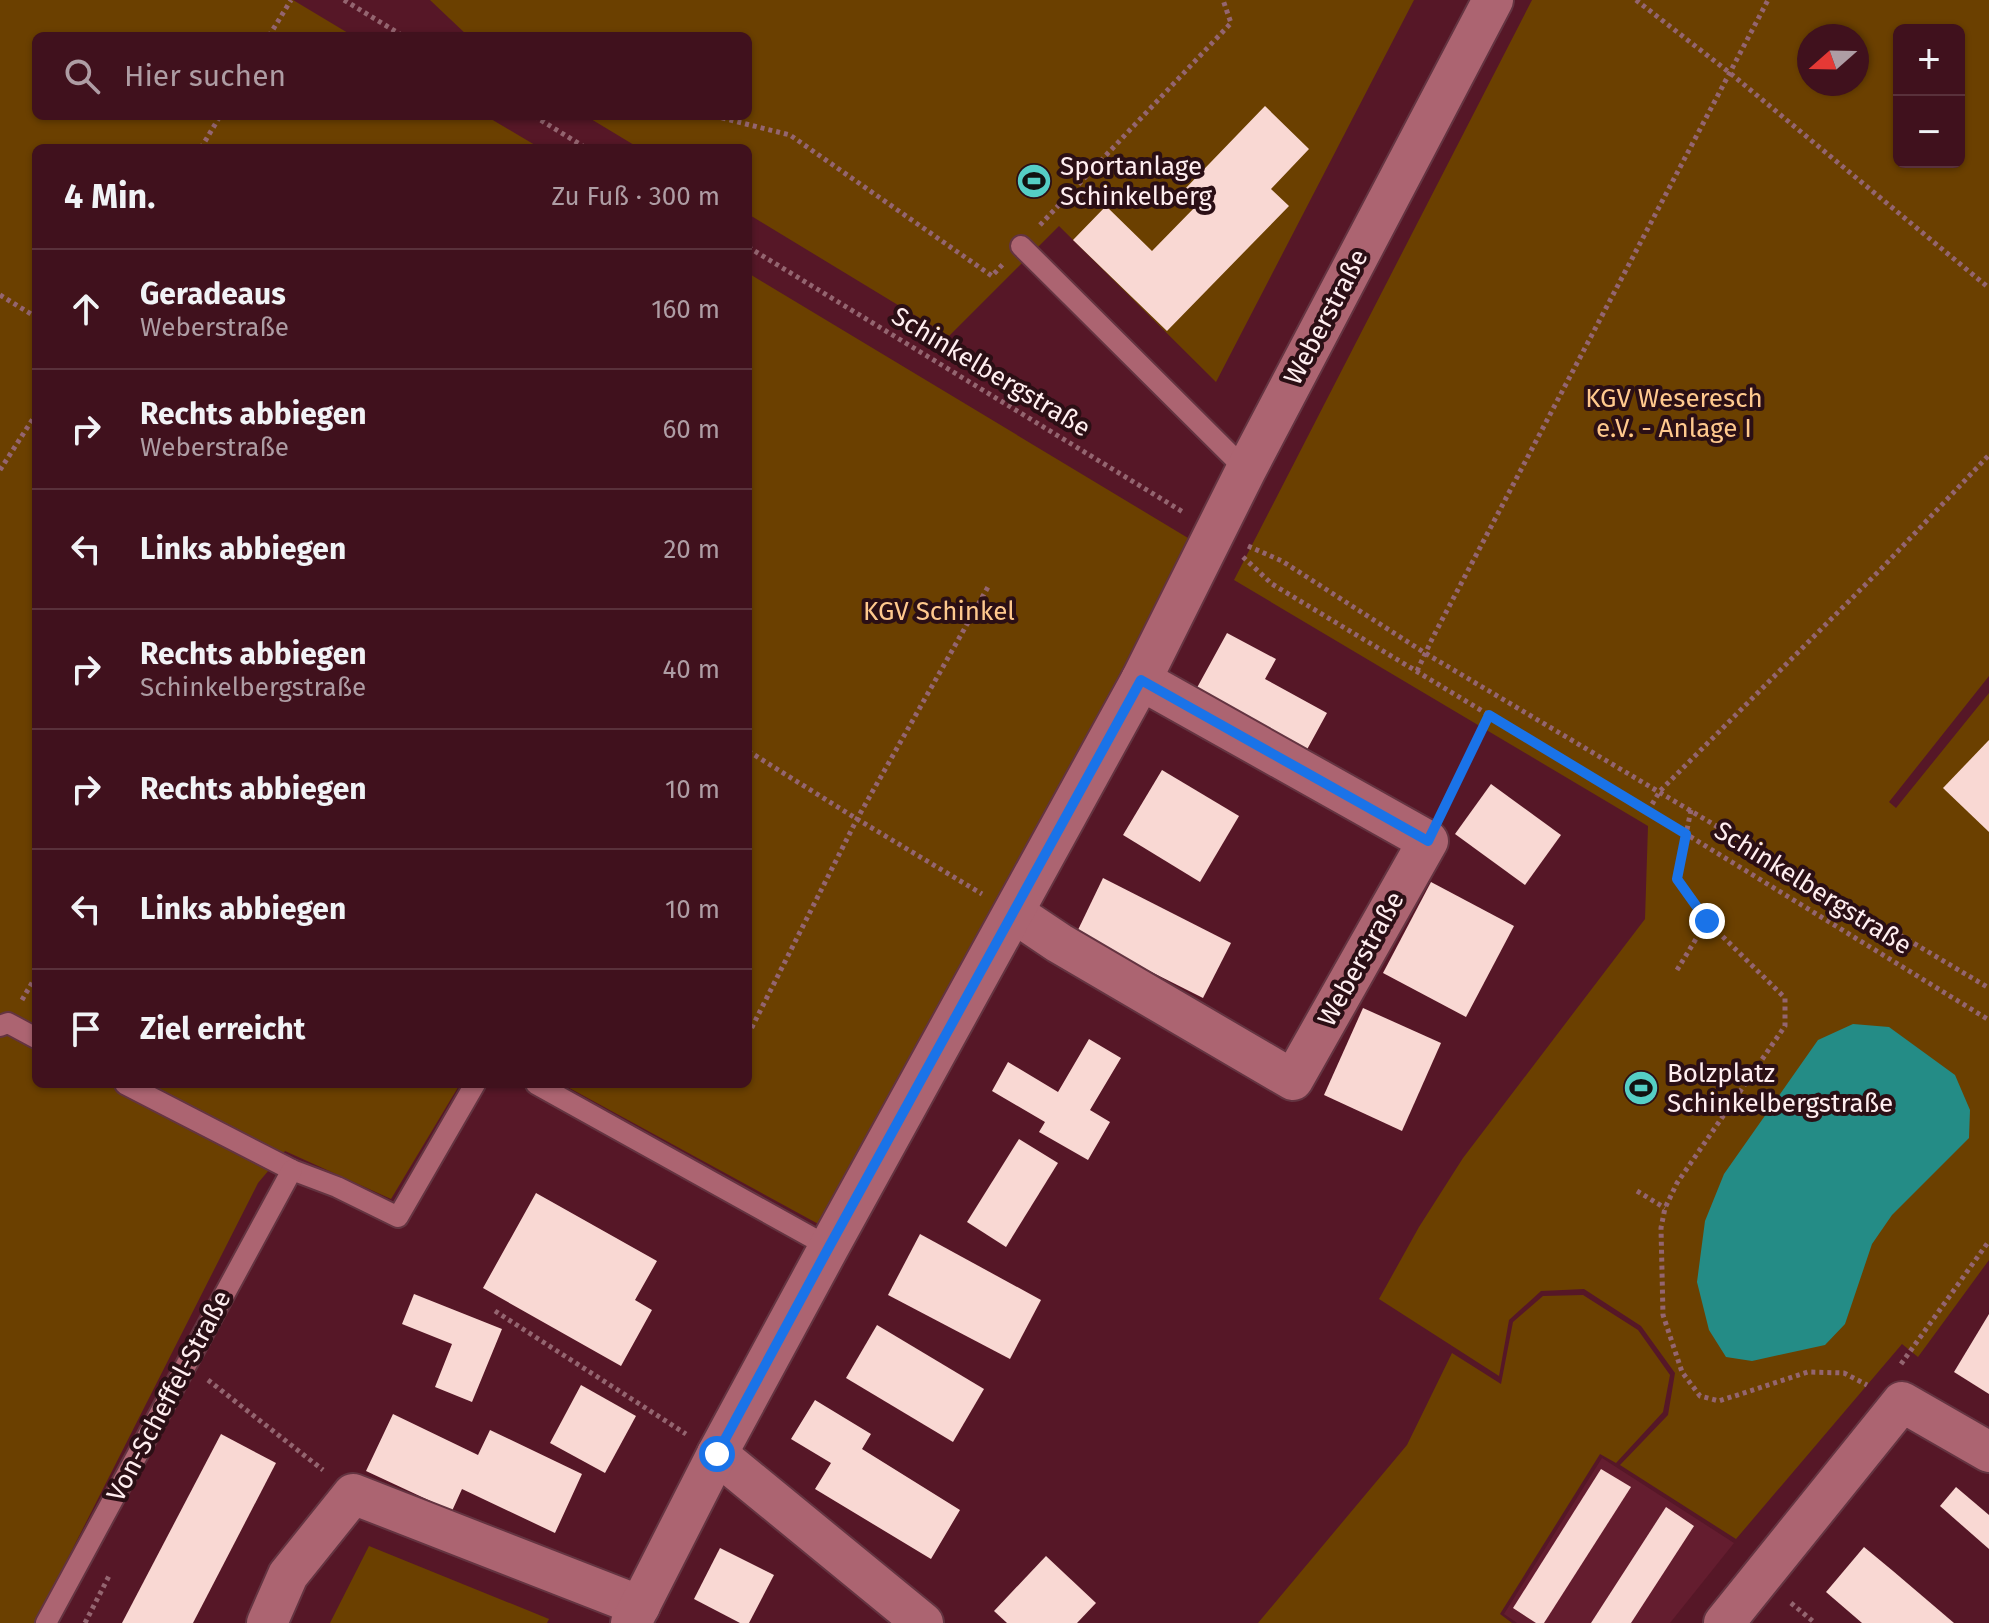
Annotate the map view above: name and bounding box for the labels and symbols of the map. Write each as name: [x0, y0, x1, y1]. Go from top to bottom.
north arrow: [1797, 24, 1869, 96]
place label: Sportanlage Schinkelberg: [1060, 151, 1213, 212]
sports icon: Sportanlage Schinkelberg: [1015, 162, 1053, 200]
street label: Weberstraße: [1277, 244, 1375, 390]
street label: Schinkelbergstraße: [886, 300, 1096, 444]
park label: KGV Weseresch e.V. - Anlage I: [1585, 383, 1763, 444]
park label: KGV Schinkel: [863, 596, 1015, 627]
street label: Schinkelbergstraße: [1709, 815, 1917, 961]
street label: Weberstraße: [1311, 886, 1411, 1032]
route end: [1689, 903, 1725, 939]
place label: Bolzplatz Schinkelbergstraße: [1667, 1058, 1893, 1119]
sports icon: Bolzplatz Schinkelbergstraße: [1622, 1069, 1660, 1107]
street label: Von-Scheffel-Straße: [100, 1285, 238, 1507]
route start: [699, 1436, 735, 1472]

